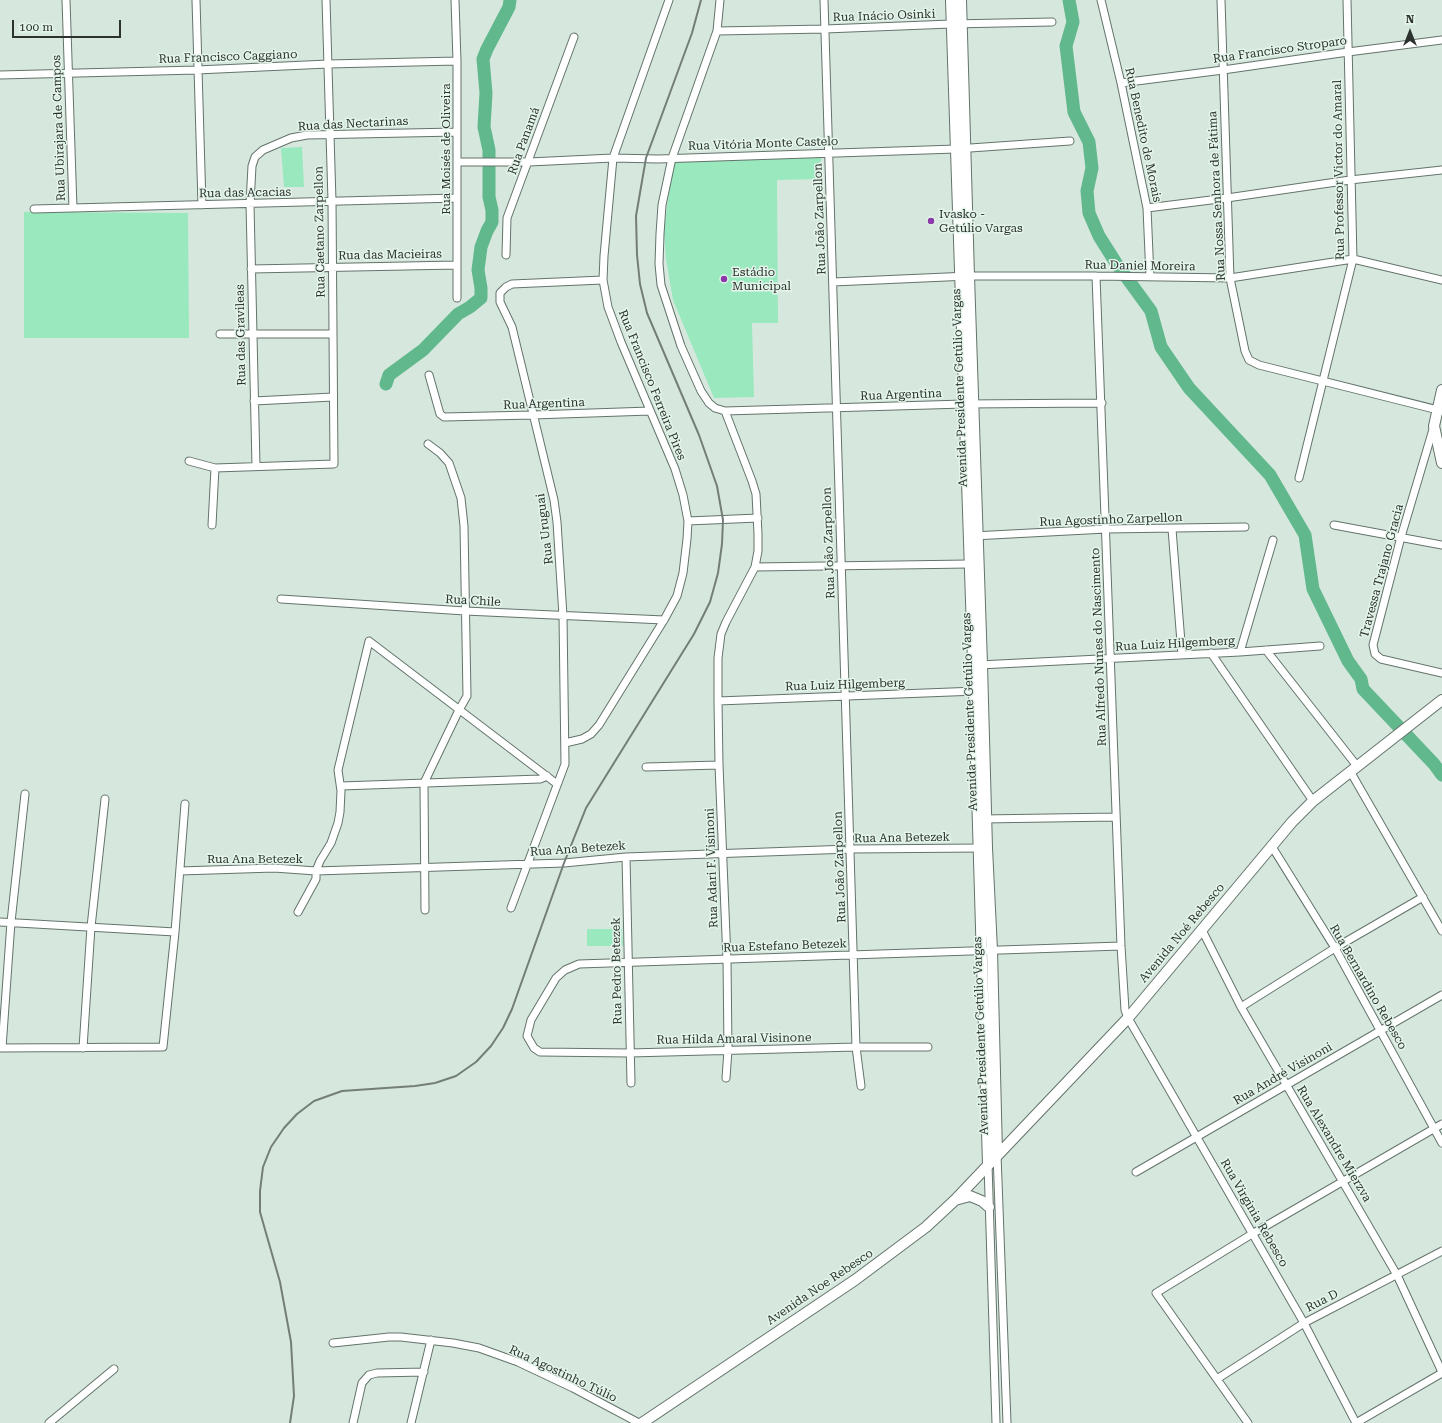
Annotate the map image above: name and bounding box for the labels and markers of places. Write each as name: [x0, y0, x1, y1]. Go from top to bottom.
place label: Ivasko - Getúlio Vargas: [939, 207, 1023, 235]
marker: Ivasko - Getúlio Vargas: [926, 216, 936, 226]
place label: Estádio Municipal: [732, 265, 791, 293]
marker: Estádio Municipal: [719, 274, 729, 284]

